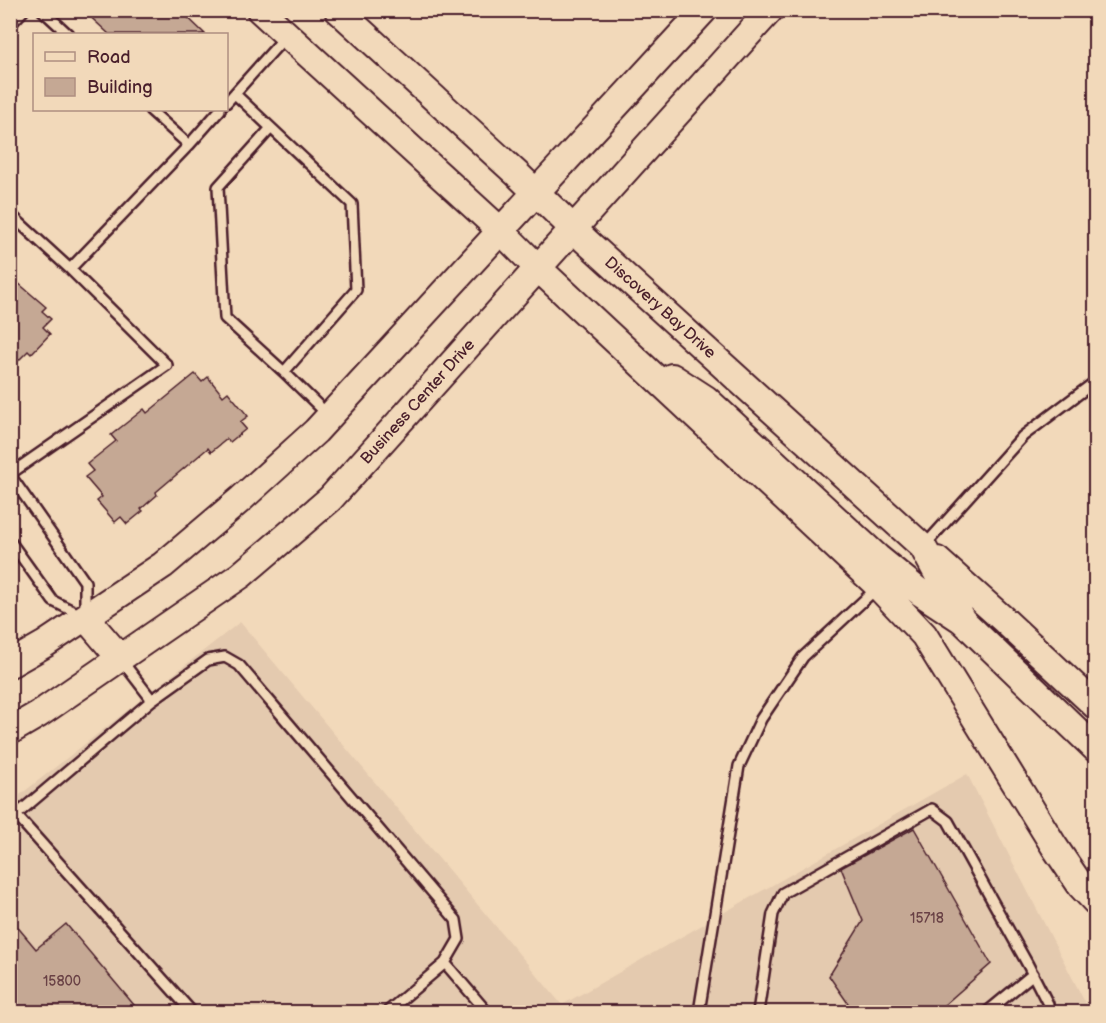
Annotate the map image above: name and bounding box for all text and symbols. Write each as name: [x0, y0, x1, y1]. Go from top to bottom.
legend: [33, 33, 228, 111]
text: Road: [87, 47, 131, 68]
text: Building: [87, 77, 153, 98]
street label: Discovery Bay Drive: [600, 253, 720, 363]
street label: Business Center Drive: [357, 335, 480, 468]
house number: 15718: [910, 910, 944, 927]
house number: 15800: [43, 973, 81, 990]

